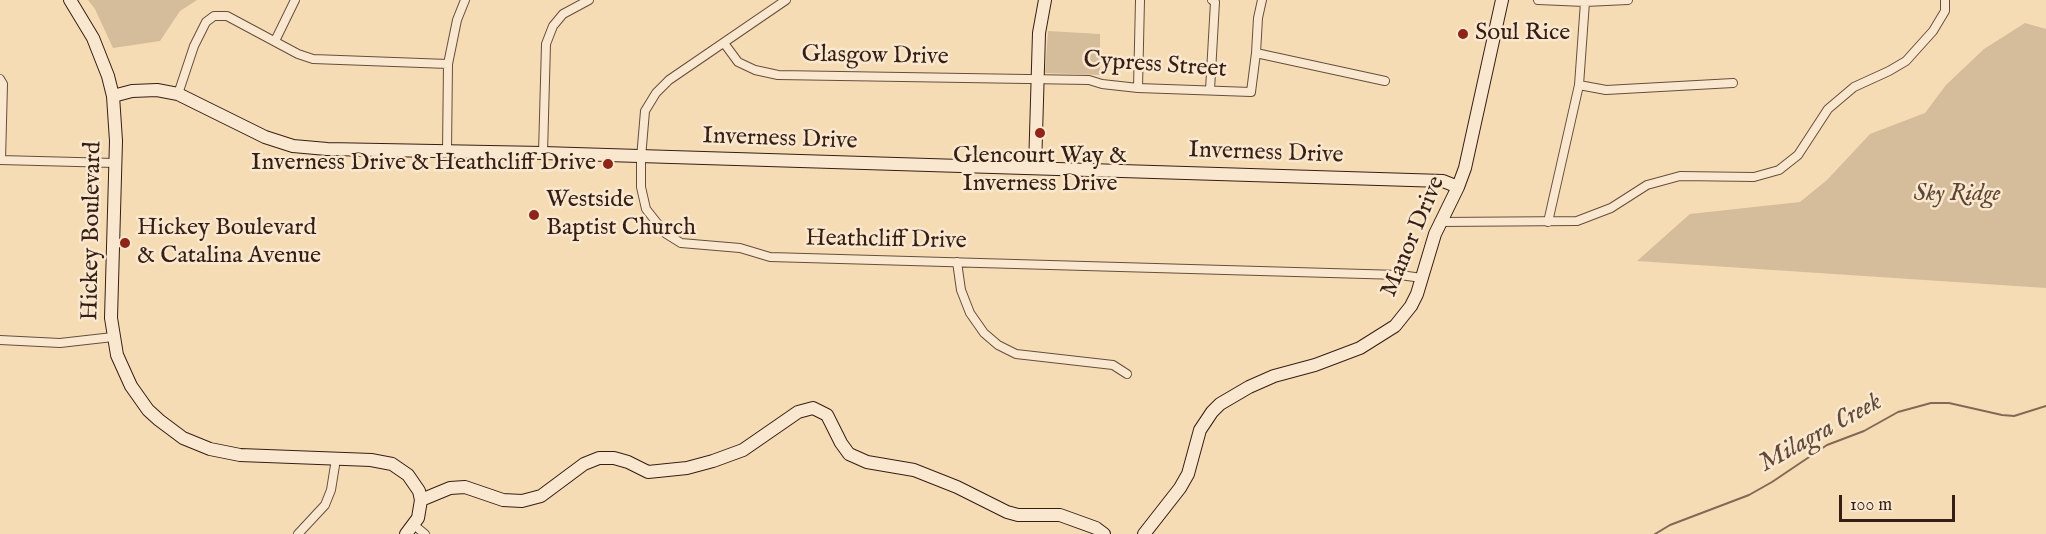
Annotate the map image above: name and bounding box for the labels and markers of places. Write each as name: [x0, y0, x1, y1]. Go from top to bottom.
place label: Soul Rice: [1475, 20, 1570, 48]
marker: Soul Rice: [1456, 27, 1470, 41]
marker: Glencourt Way & Inverness Drive: [1033, 126, 1047, 140]
place label: Glencourt Way & Inverness Drive: [953, 143, 1127, 199]
place label: Inverness Drive & Heathcliff Drive: [251, 150, 596, 178]
marker: Inverness Drive & Heathcliff Drive: [601, 157, 615, 171]
place label: Westside Baptist Church: [546, 187, 696, 243]
marker: Westside Baptist Church: [527, 208, 541, 222]
place label: Hickey Boulevard & Catalina Avenue: [137, 215, 321, 271]
marker: Hickey Boulevard & Catalina Avenue: [118, 236, 132, 250]

